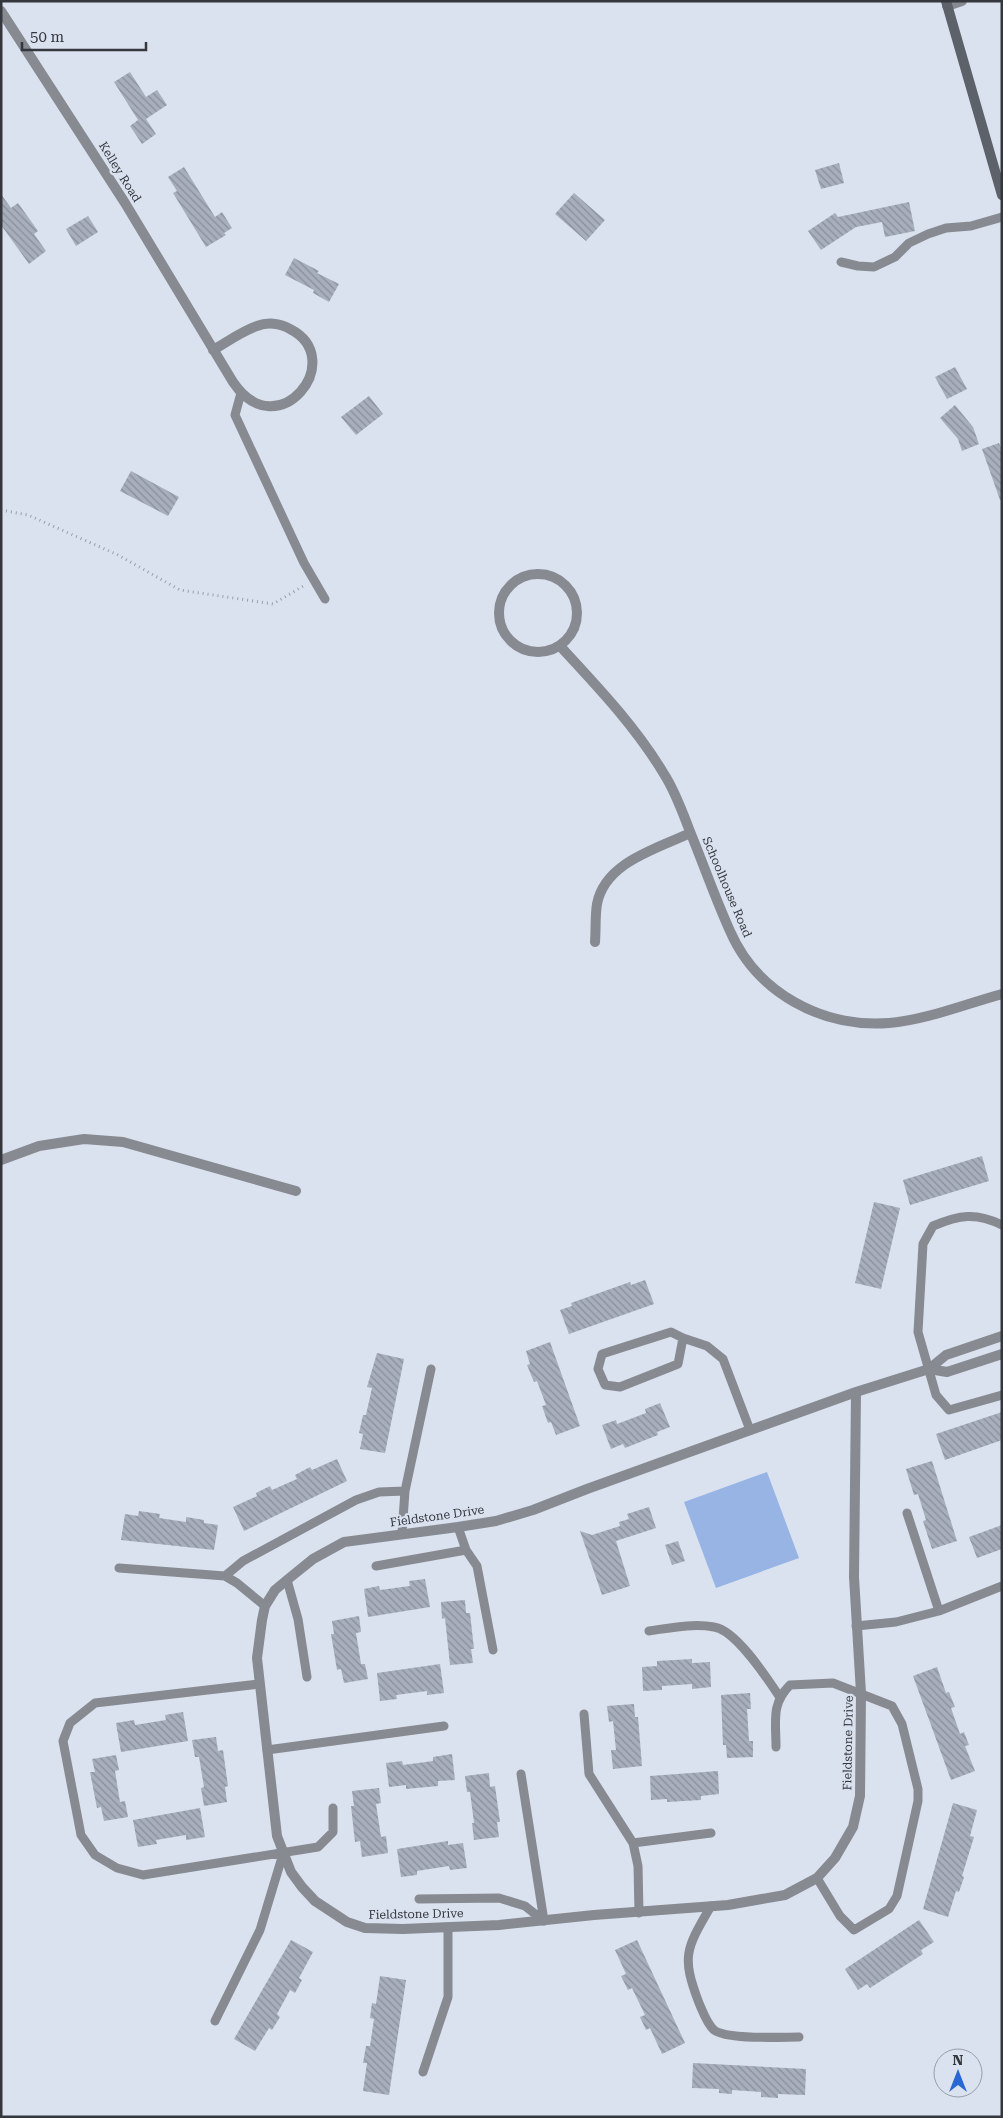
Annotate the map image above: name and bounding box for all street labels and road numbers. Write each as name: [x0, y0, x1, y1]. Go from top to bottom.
street label: Kelley Road: [96, 139, 144, 205]
street label: Schoolhouse Road: [699, 835, 755, 940]
street label: Fieldstone Drive: [389, 1502, 485, 1530]
street label: Fieldstone Drive: [840, 1695, 856, 1791]
street label: Fieldstone Drive: [368, 1906, 464, 1922]

